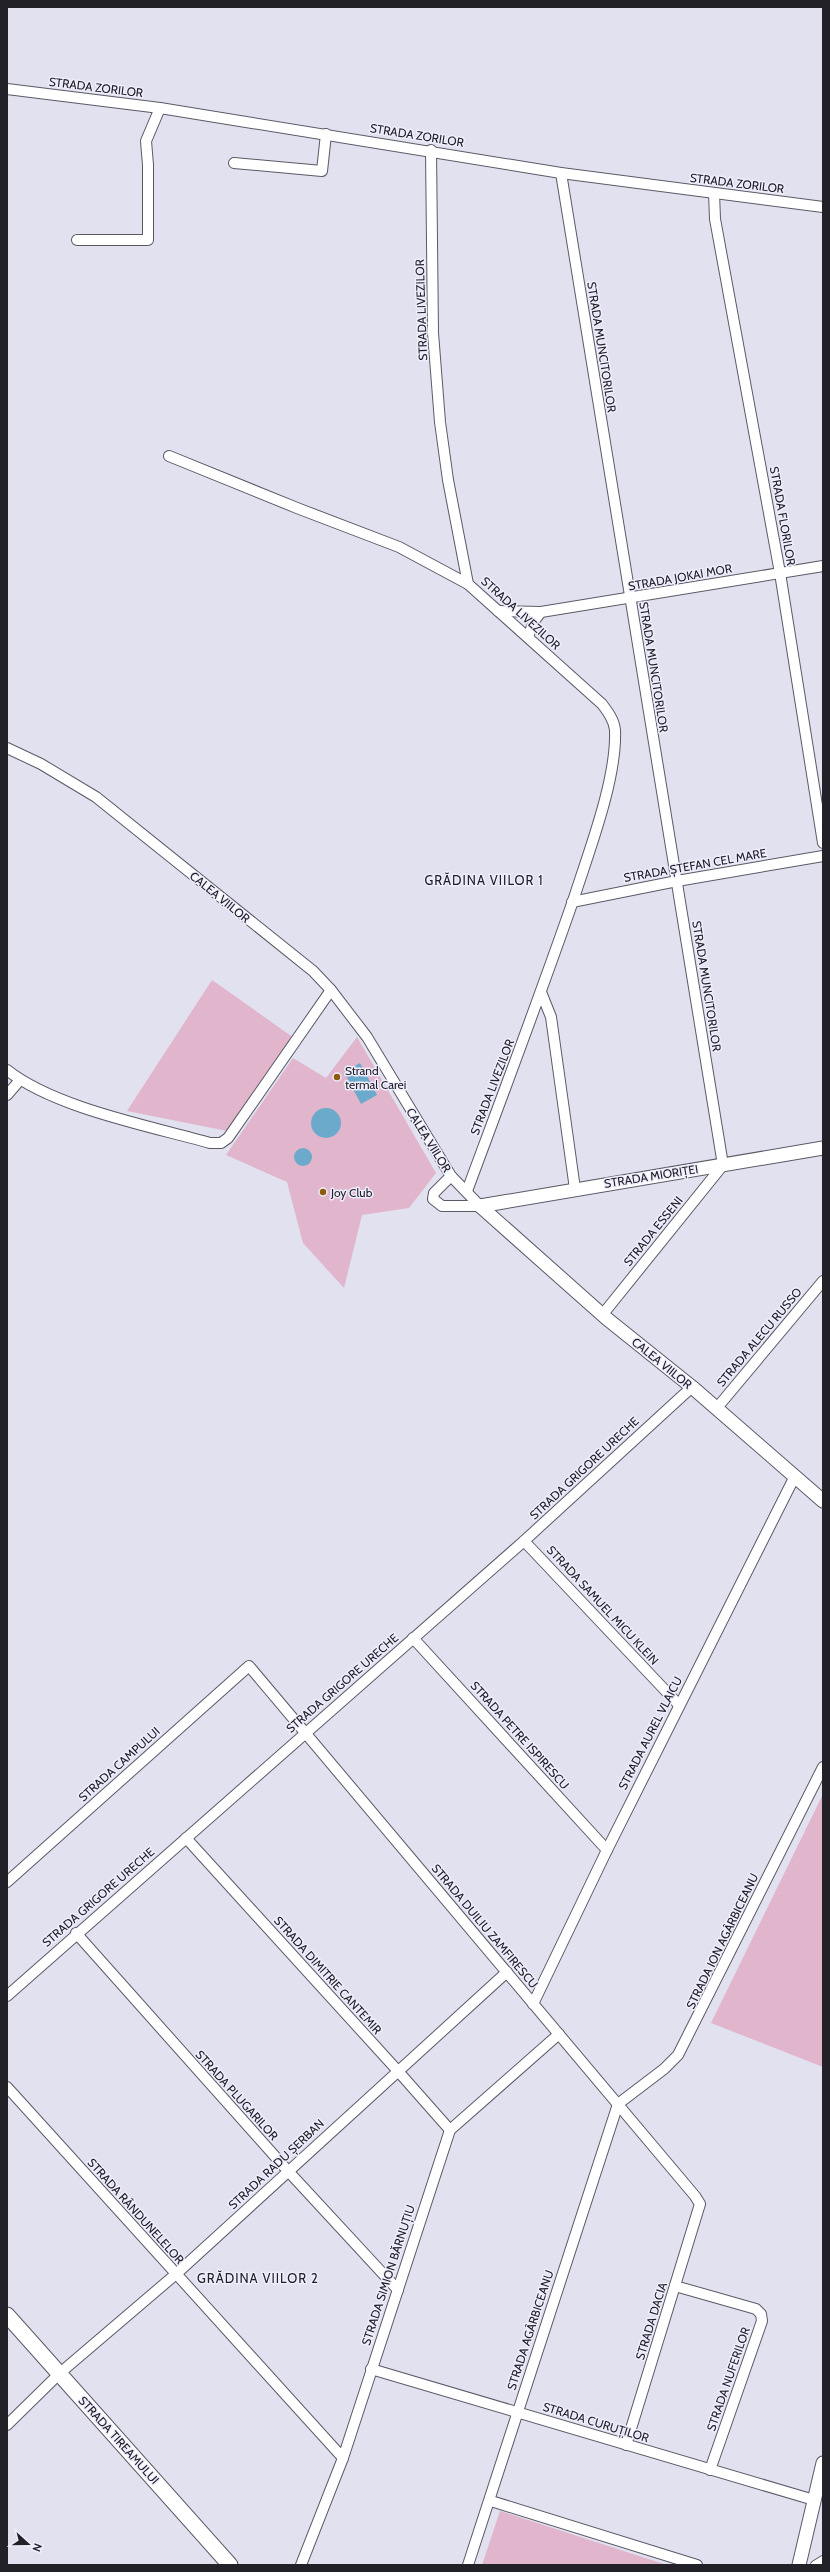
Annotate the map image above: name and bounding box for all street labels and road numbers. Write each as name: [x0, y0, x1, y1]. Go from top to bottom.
street label: STRADA ZORILOR: [48, 74, 145, 100]
street label: STRADA ZORILOR: [369, 120, 466, 150]
street label: STRADA ZORILOR: [689, 170, 786, 196]
street label: STRADA LIVEZILOR: [412, 258, 430, 361]
street label: STRADA MUNCITORILOR: [584, 281, 620, 414]
street label: STRADA FLORILOR: [767, 465, 799, 568]
street label: STRADA JOKAI MOR: [627, 560, 734, 594]
street label: STRADA LIVEZILOR: [478, 573, 564, 653]
street label: STRADA MUNCITORILOR: [636, 601, 672, 734]
street label: STRADA ȘTEFAN CEL MARE: [622, 845, 768, 886]
street label: CALEA VIILOR: [187, 868, 254, 926]
street label: STRADA MUNCITORILOR: [689, 920, 725, 1053]
street label: STRADA LIVEZILOR: [467, 1036, 517, 1137]
street label: CALEA VIILOR: [403, 1105, 455, 1176]
street label: STRADA MIORIȚEI: [603, 1161, 699, 1192]
street label: STRADA ESSENI: [620, 1193, 686, 1269]
street label: STRADA ALECU RUSSO: [713, 1284, 805, 1390]
street label: CALEA VIILOR: [629, 1334, 696, 1392]
street label: STRADA GRIGORE URECHE: [526, 1413, 642, 1523]
street label: STRADA SAMUEL MICU KLEIN: [544, 1542, 662, 1668]
street label: STRADA GRIGORE URECHE: [283, 1630, 401, 1736]
street label: STRADA AUREL VLAICU: [615, 1674, 685, 1792]
street label: STRADA PETRE ISPIRESCU: [468, 1678, 572, 1792]
street label: STRADA CAMPULUI: [75, 1724, 163, 1804]
street label: STRADA GRIGORE URECHE: [39, 1844, 157, 1950]
street label: STRADA DUILIU ZAMFIRESCU: [429, 1861, 541, 1991]
street label: STRADA ION AGÂRBICEANU: [683, 1871, 761, 2011]
street label: STRADA DIMITRIE CANTEMIR: [271, 1913, 385, 2038]
street label: STRADA PLUGARILOR: [193, 2047, 282, 2144]
street label: STRADA RADU ȘERBAN: [225, 2116, 328, 2213]
street label: STRADA RÂNDUNELELOR: [85, 2155, 188, 2268]
street label: STRADA SIMION BĂRNUȚIU: [358, 2203, 419, 2347]
street label: STRADA AGÂRBICEANU: [503, 2268, 557, 2392]
street label: STRADA DACIA: [632, 2280, 670, 2362]
street label: STRADA NUFERILOR: [703, 2324, 753, 2433]
street label: STRADA TIREAMULUI: [76, 2393, 162, 2487]
street label: STRADA CURUȚILOR: [541, 2399, 652, 2446]

